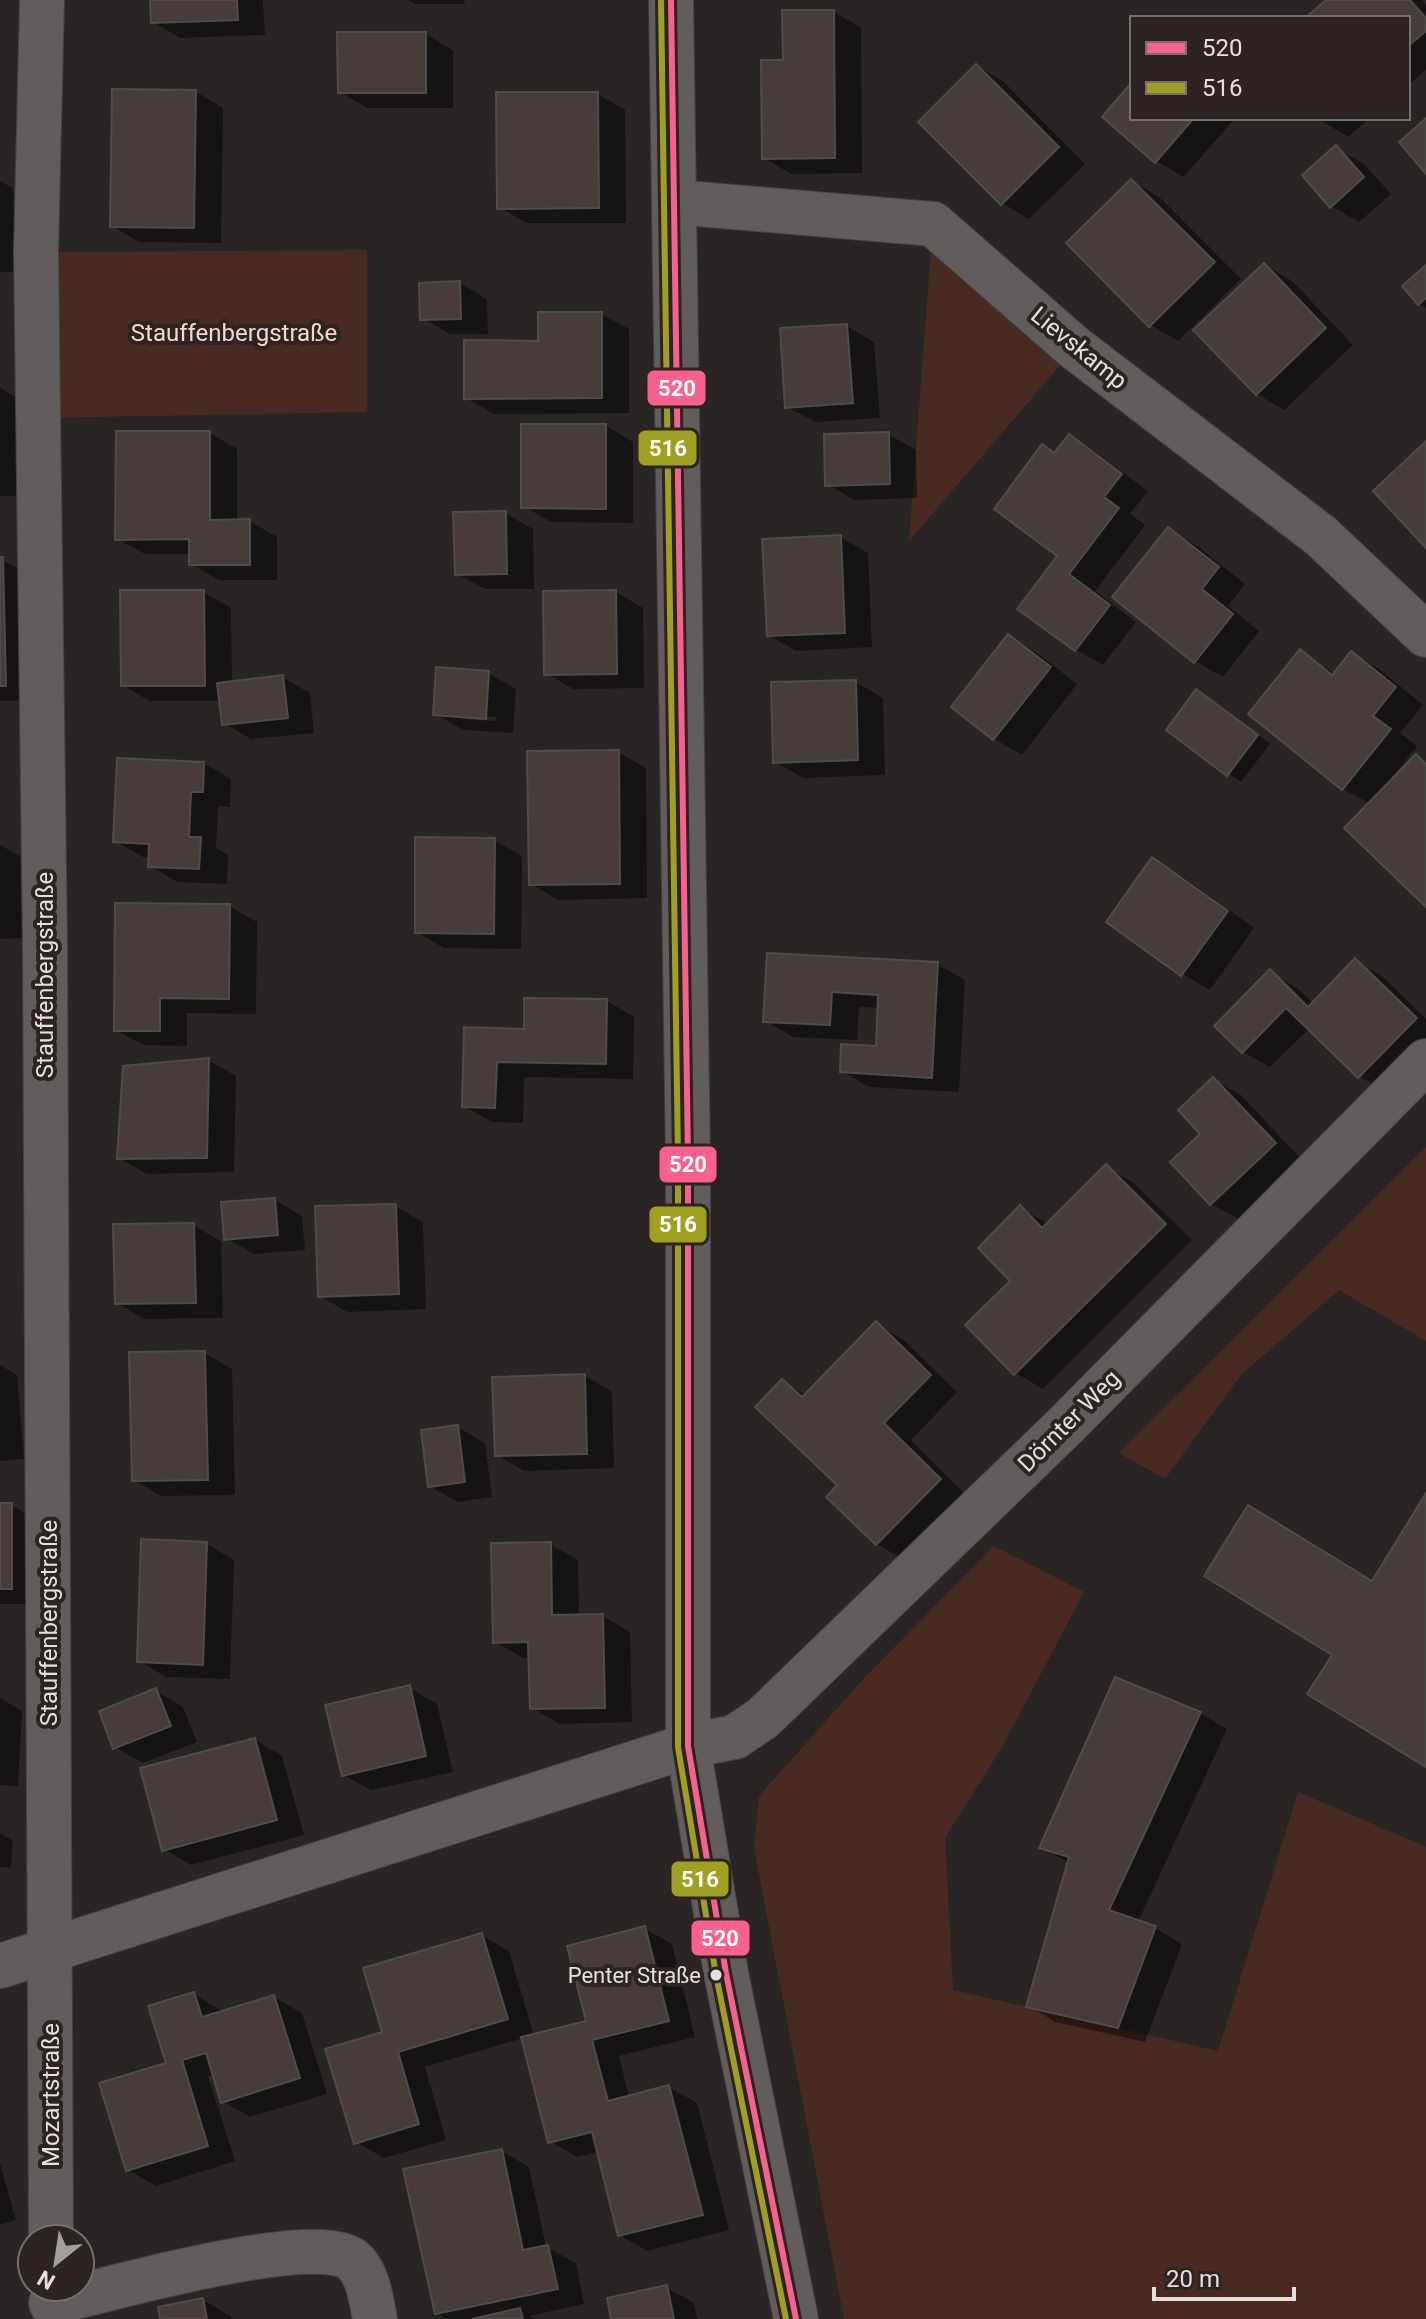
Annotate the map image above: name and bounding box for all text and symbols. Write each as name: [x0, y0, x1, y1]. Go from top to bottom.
legend: [1130, 16, 1410, 120]
text: 520: [1202, 34, 1242, 62]
text: 516: [1202, 74, 1242, 102]
street label: Lievskamp: [1025, 301, 1133, 395]
park label: Stauffenbergstraße: [131, 319, 337, 347]
line badge: 520: [646, 369, 707, 407]
text: 520: [658, 376, 696, 401]
line badge: 516: [637, 429, 698, 467]
text: 516: [649, 436, 687, 461]
street label: Stauffenbergstraße: [31, 872, 59, 1078]
line badge: 520: [658, 1145, 718, 1184]
text: 520: [669, 1152, 707, 1177]
line badge: 516: [648, 1205, 708, 1244]
text: 516: [659, 1212, 697, 1237]
street label: Dörnter Weg: [1012, 1364, 1126, 1478]
street label: Stauffenbergstraße: [35, 1520, 63, 1726]
line badge: 516: [670, 1860, 730, 1898]
text: 516: [681, 1867, 719, 1892]
line badge: 520: [690, 1919, 751, 1957]
text: 520: [701, 1926, 739, 1951]
place label: Penter Straße: [568, 1963, 701, 1988]
marker: Penter Straße: [708, 1967, 724, 1983]
street label: Mozartstraße: [37, 2023, 65, 2167]
north arrow: [16, 2223, 96, 2303]
scale bar: [1154, 2251, 1294, 2301]
text: N: [33, 2265, 59, 2295]
text: 20 m: [1166, 2265, 1220, 2293]

